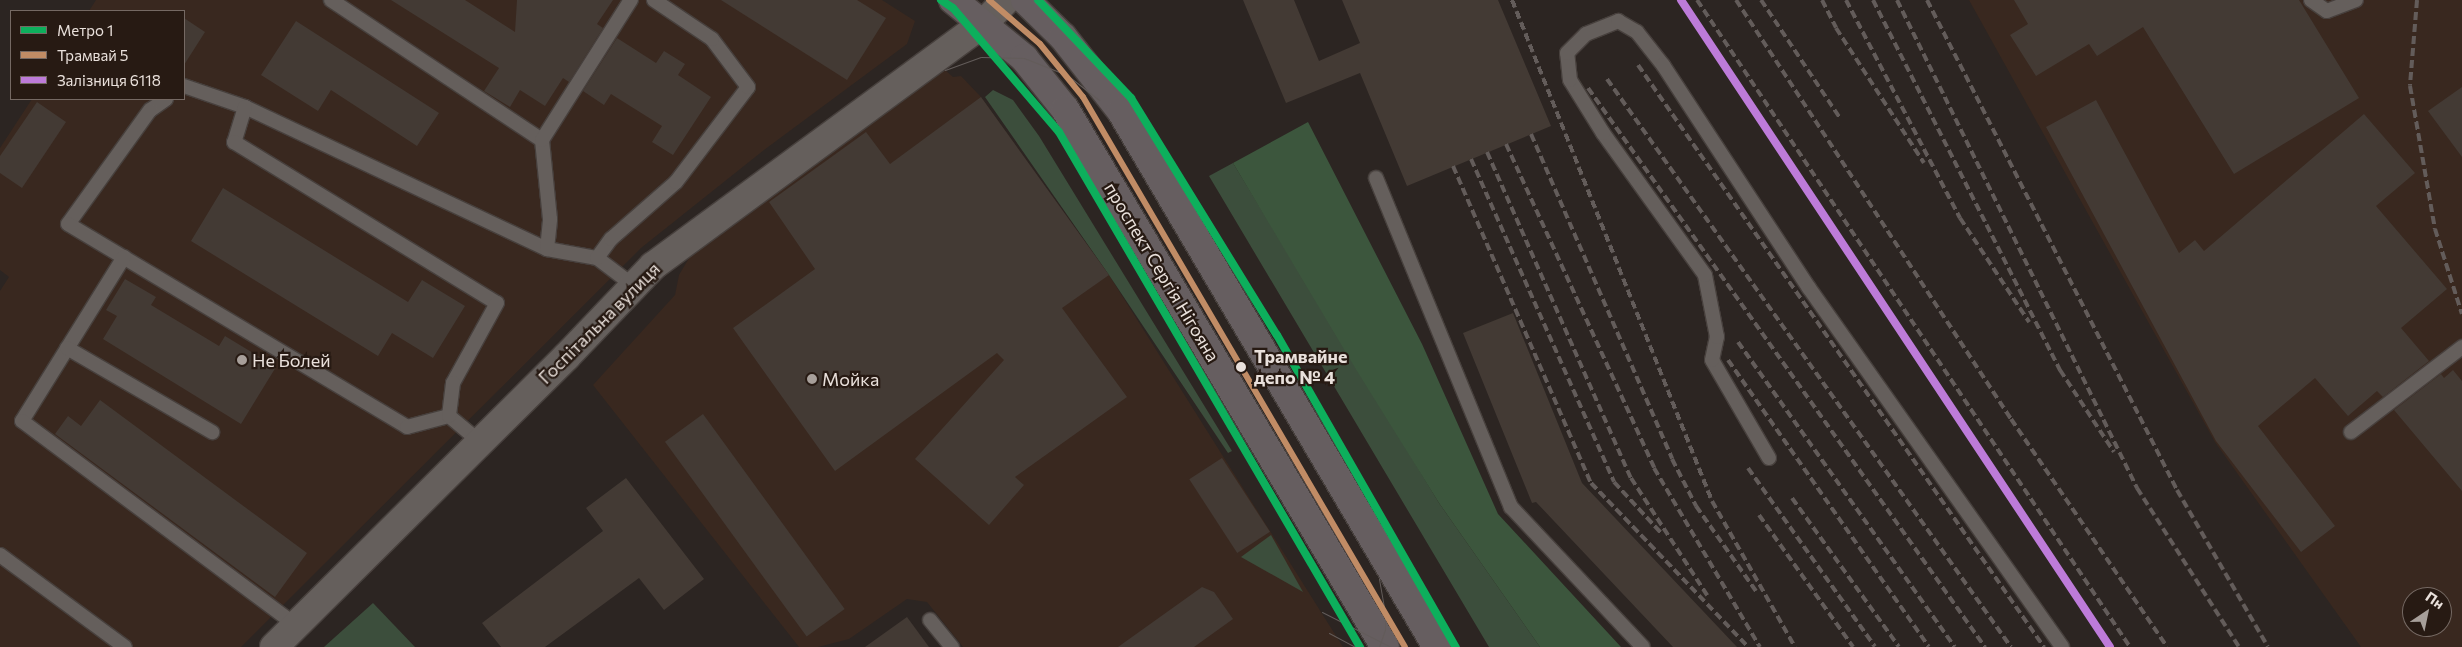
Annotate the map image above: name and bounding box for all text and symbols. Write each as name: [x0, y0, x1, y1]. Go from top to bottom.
legend: [10, 10, 185, 100]
text: Метро 1: [57, 21, 113, 39]
text: Трамвай 5: [57, 46, 128, 64]
text: Залізниця 6118: [57, 71, 161, 89]
street label: проспект Сергія Нігояна: [1100, 179, 1224, 365]
street label: Госпітальна вулиця: [534, 258, 664, 388]
place label: Трамвайне депо № 4: [1254, 346, 1347, 388]
place label: Не Болей: [252, 349, 331, 371]
marker: Не Болей: [236, 354, 248, 366]
marker: Трамвайне депо № 4: [1232, 358, 1250, 376]
place label: Мойка: [822, 368, 879, 390]
marker: Мойка: [806, 373, 818, 385]
north arrow: [2402, 587, 2452, 637]
text: Пн: [2423, 588, 2448, 612]

